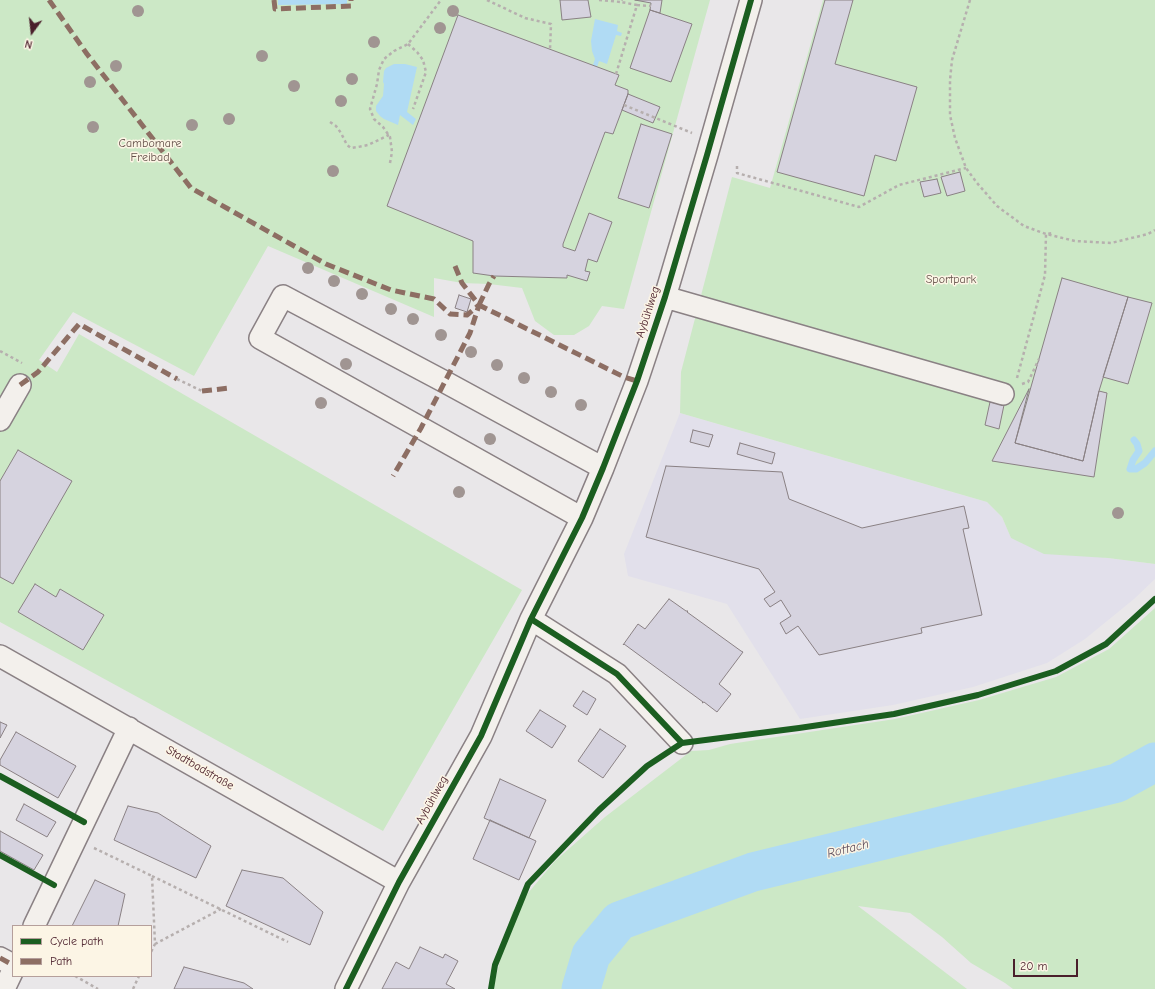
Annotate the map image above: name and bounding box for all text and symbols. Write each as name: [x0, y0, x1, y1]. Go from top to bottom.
north arrow: [12, 12, 52, 52]
text: N: [24, 37, 34, 51]
park label: Cambomare Freibad: [119, 137, 181, 165]
park label: Sportpark: [926, 273, 976, 287]
street label: Aybühlweg: [633, 284, 663, 340]
street label: Stadtbadstraße: [163, 743, 237, 793]
street label: Aybühlweg: [413, 773, 451, 827]
water label: Rottach: [825, 836, 871, 862]
legend: [12, 925, 152, 977]
text: Cycle path: [50, 934, 103, 948]
scale bar: [1015, 951, 1080, 977]
text: Path: [50, 954, 72, 968]
text: 20 m: [1020, 959, 1048, 973]

